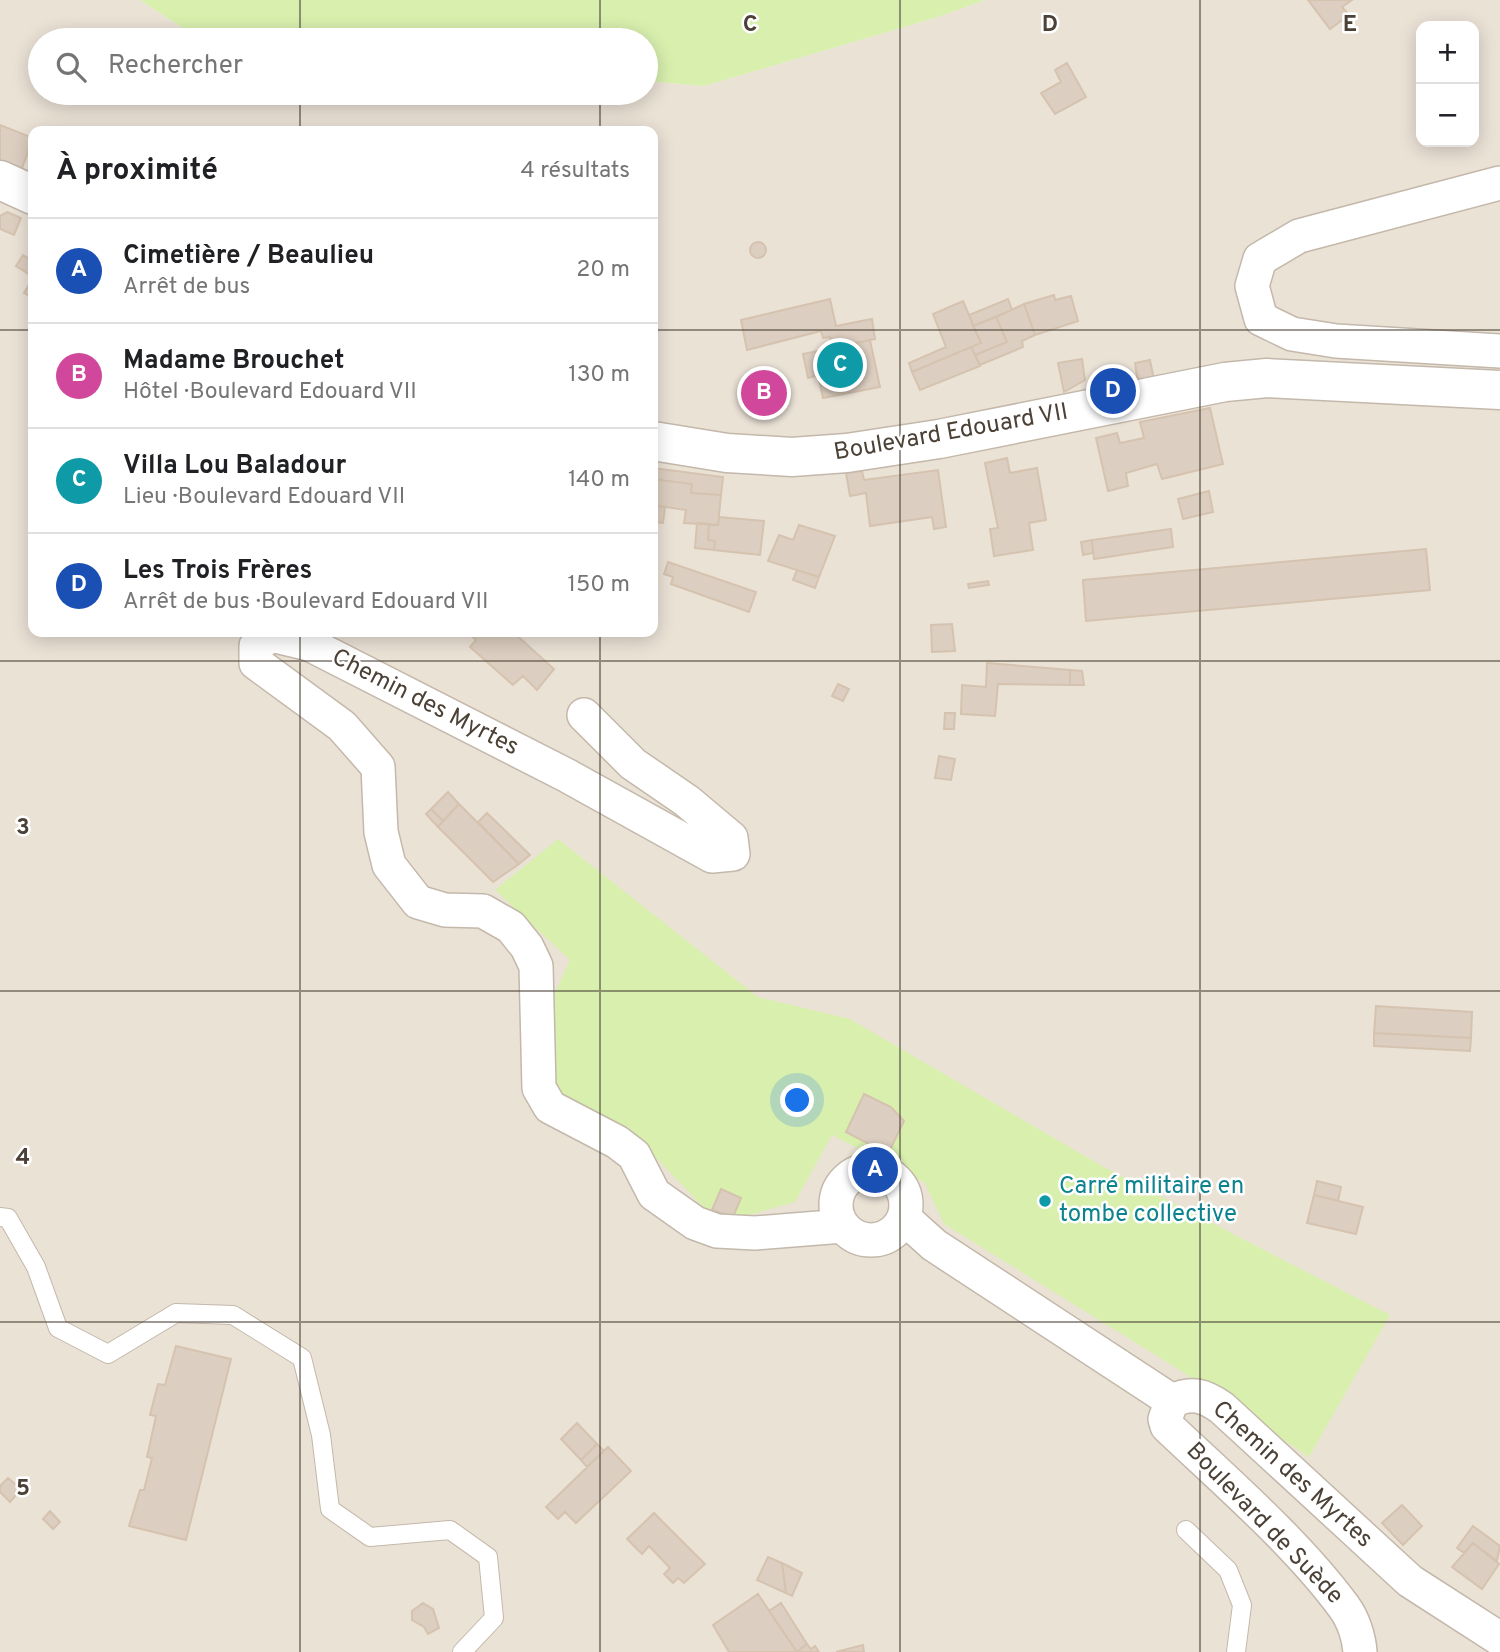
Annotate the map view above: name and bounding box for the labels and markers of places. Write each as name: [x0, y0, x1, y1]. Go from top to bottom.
pin: C: [817, 339, 863, 391]
pin: D: [1090, 365, 1136, 417]
pin: B: [741, 367, 787, 419]
pin: A: [852, 1144, 898, 1196]
place label: Carré militaire en tombe collective: [1059, 1172, 1244, 1230]
marker: Carré militaire en tombe collective: [1037, 1193, 1053, 1209]

